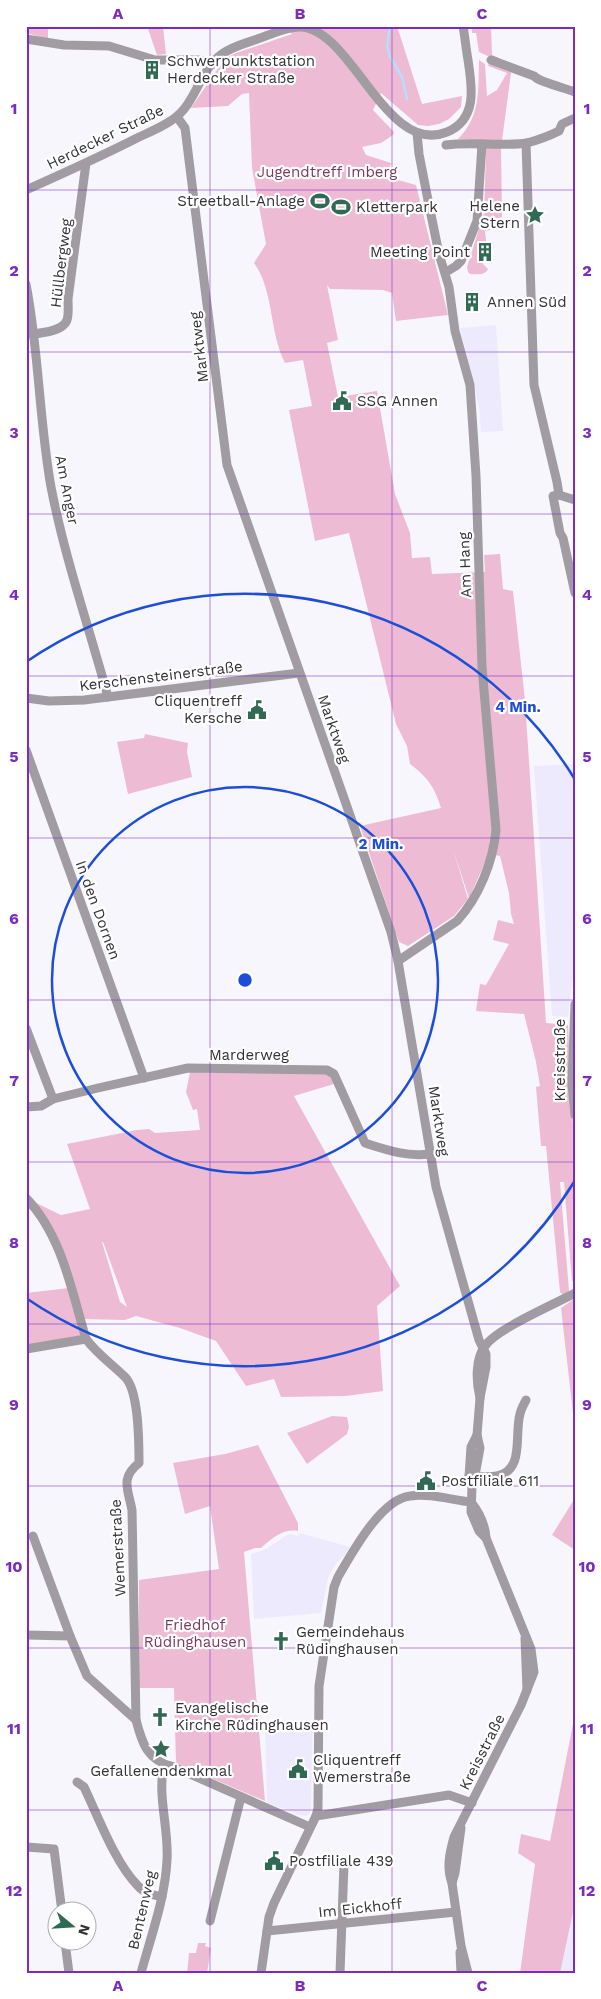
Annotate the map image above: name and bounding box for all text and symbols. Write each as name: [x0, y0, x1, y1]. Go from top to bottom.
text: A: [113, 4, 124, 23]
text: B: [295, 4, 306, 23]
text: C: [477, 4, 488, 23]
place label: Schwerpunktstation Herdecker Straße: [167, 52, 315, 87]
building icon: Schwerpunktstation Herdecker Straße: [141, 59, 163, 81]
text: 1: [11, 99, 17, 118]
text: 1: [584, 99, 590, 118]
street label: Herdecker Straße: [44, 101, 166, 173]
park label: Jugendtreff Imberg: [257, 163, 397, 181]
sports icon: Streetball-Anlage: [309, 190, 331, 212]
place label: Streetball-Anlage: [177, 192, 305, 210]
sports icon: Kletterpark: [330, 196, 352, 218]
place label: Helene Stern: [469, 197, 520, 232]
place label: Kletterpark: [356, 198, 438, 216]
place icon: Helene Stern: [524, 204, 546, 226]
street label: Hüllbergweg: [47, 217, 75, 309]
building icon: Meeting Point: [474, 241, 496, 263]
place label: Meeting Point: [370, 243, 471, 261]
text: 2: [9, 261, 19, 280]
text: 2: [582, 261, 592, 280]
building icon: Annen Süd: [461, 291, 483, 313]
place label: Annen Süd: [487, 293, 567, 311]
street label: Marktweg: [186, 311, 212, 383]
public building icon: SSG Annen: [331, 390, 353, 412]
place label: SSG Annen: [357, 392, 438, 410]
text: 3: [9, 423, 19, 442]
text: 3: [582, 423, 592, 442]
street label: Am Anger: [51, 454, 83, 526]
street label: Am Hang: [455, 532, 475, 598]
text: 4: [9, 585, 19, 604]
text: 4: [582, 585, 592, 604]
street label: Kerschensteinerstraße: [78, 657, 244, 695]
place label: Cliquentreff Kersche: [154, 692, 242, 727]
street label: Marktweg: [314, 692, 354, 766]
text: 4 Min.: [495, 698, 541, 716]
public building icon: Cliquentreff Kersche: [246, 699, 268, 721]
text: 5: [9, 747, 19, 766]
text: 5: [582, 747, 592, 766]
text: 2 Min.: [359, 835, 403, 853]
street label: In den Dornen: [72, 858, 124, 962]
text: 6: [9, 909, 19, 928]
text: 6: [582, 909, 592, 928]
centre of rings: [236, 971, 254, 989]
street label: Kreisstraße: [551, 1019, 569, 1101]
street label: Marderweg: [209, 1046, 289, 1064]
text: 7: [9, 1071, 19, 1090]
text: 7: [582, 1071, 592, 1090]
street label: Marktweg: [425, 1084, 453, 1158]
text: 8: [9, 1233, 19, 1252]
text: 8: [582, 1233, 592, 1252]
text: 9: [9, 1395, 19, 1414]
text: 9: [582, 1395, 592, 1414]
public building icon: Postfiliale 611: [415, 1470, 437, 1492]
place label: Postfiliale 611: [441, 1472, 539, 1490]
street label: Wemerstraße: [106, 1499, 130, 1597]
text: 10: [5, 1557, 23, 1576]
text: 10: [578, 1557, 596, 1576]
park label: Friedhof Rüdinghausen: [144, 1616, 246, 1651]
place label: Gemeindehaus Rüdinghausen: [296, 1623, 405, 1658]
church icon: Gemeindehaus Rüdinghausen: [270, 1630, 292, 1652]
place label: Evangelische Kirche Rüdinghausen: [175, 1699, 329, 1734]
church icon: Evangelische Kirche Rüdinghausen: [149, 1706, 171, 1728]
street label: Kreisstraße: [455, 1711, 509, 1793]
text: 11: [7, 1719, 21, 1738]
text: 11: [580, 1719, 594, 1738]
place icon: Gefallenendenkmal: [150, 1738, 172, 1760]
place label: Cliquentreff Wemerstraße: [313, 1751, 411, 1786]
public building icon: Cliquentreff Wemerstraße: [287, 1758, 309, 1780]
place label: Gefallenendenkmal: [90, 1762, 232, 1780]
public building icon: Postfiliale 439: [263, 1850, 285, 1872]
place label: Postfiliale 439: [289, 1852, 393, 1870]
street label: Bentenweg: [124, 1869, 160, 1951]
text: 12: [6, 1881, 22, 1900]
text: 12: [579, 1881, 595, 1900]
street label: Im Eickhoff: [317, 1895, 403, 1921]
north arrow: [48, 1902, 98, 1952]
text: N: [75, 1923, 94, 1937]
text: A: [113, 1976, 124, 1995]
text: B: [295, 1976, 306, 1995]
text: C: [477, 1976, 488, 1995]

